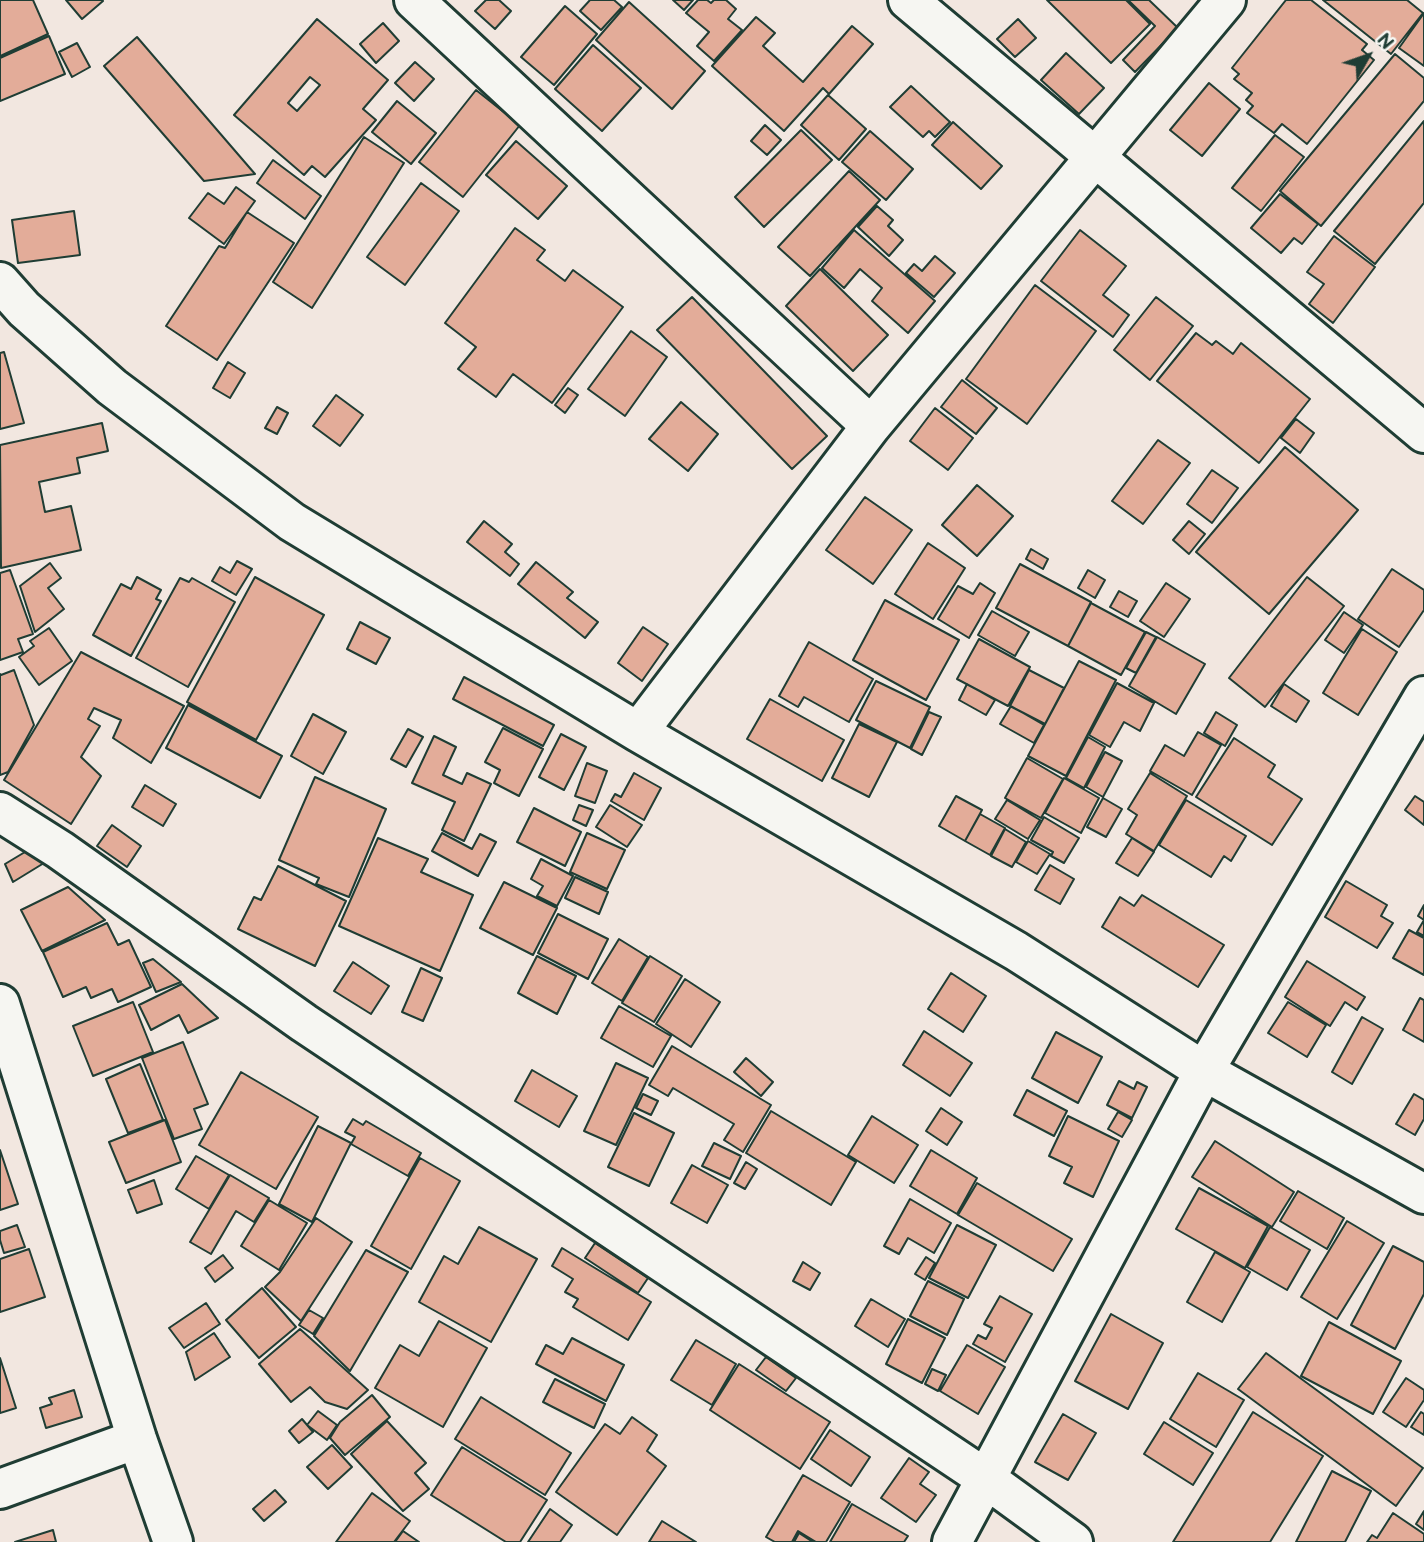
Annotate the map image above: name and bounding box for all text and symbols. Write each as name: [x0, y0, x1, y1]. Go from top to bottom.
north arrow: [1333, 21, 1403, 91]
text: N: [1371, 29, 1398, 55]

